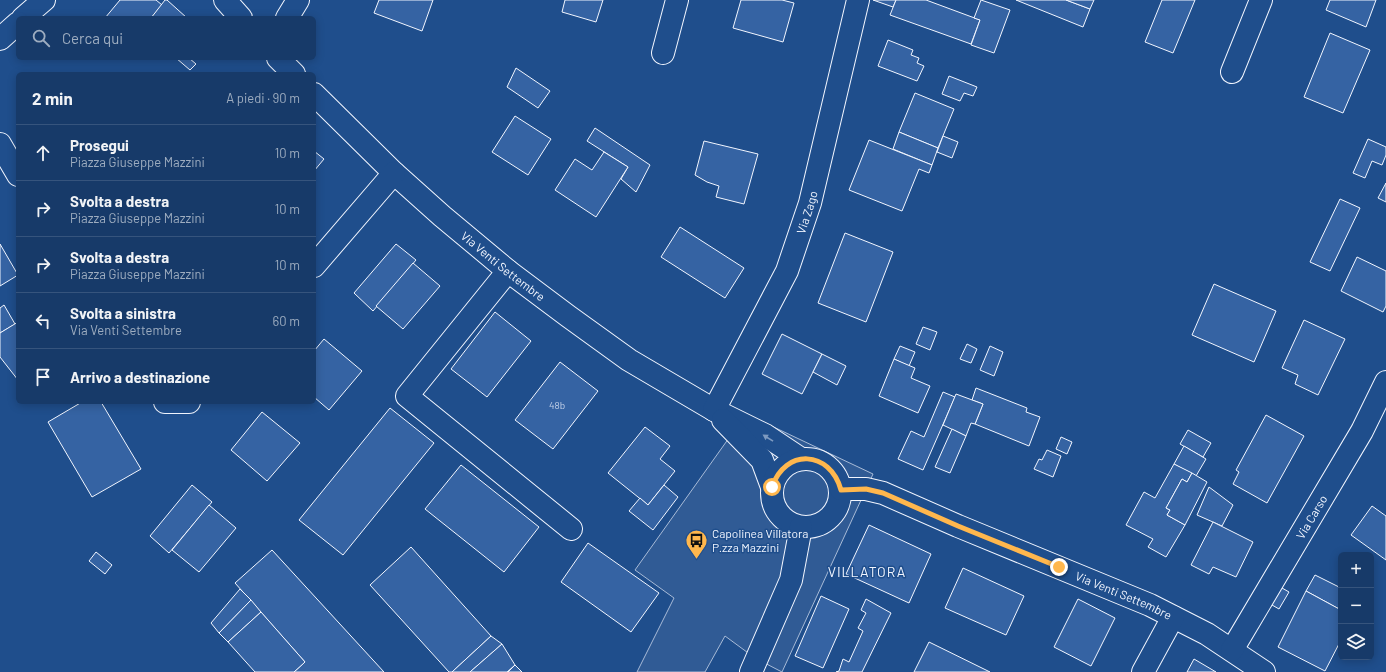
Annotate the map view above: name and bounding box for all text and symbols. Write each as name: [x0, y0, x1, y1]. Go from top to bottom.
search box: [16, 16, 316, 60]
icon: search: [30, 27, 52, 49]
text: Cerca qui: [62, 29, 123, 47]
text: 2 min: [32, 88, 73, 108]
text: A piedi · 90 m: [226, 90, 300, 106]
text: Prosegui: [70, 136, 129, 154]
icon: ahead: [32, 142, 54, 164]
text: 10 m: [275, 145, 300, 161]
text: Piazza Giuseppe Mazzini: [70, 154, 205, 170]
street label: Via Zago: [793, 189, 820, 236]
text: Svolta a destra: [70, 192, 169, 210]
icon: right: [32, 198, 54, 220]
text: 10 m: [275, 201, 300, 217]
text: Piazza Giuseppe Mazzini: [70, 210, 205, 226]
street label: Via Venti Settembre: [459, 228, 548, 304]
text: Svolta a destra: [70, 248, 169, 266]
icon: right: [32, 254, 54, 276]
text: 10 m: [275, 257, 300, 273]
text: Piazza Giuseppe Mazzini: [70, 266, 205, 282]
text: Svolta a sinistra: [70, 304, 176, 322]
icon: left: [32, 310, 54, 332]
text: 60 m: [273, 313, 300, 329]
text: Via Venti Settembre: [70, 322, 182, 338]
icon: arrive: [32, 366, 54, 388]
text: Arrivo a destinazione: [70, 368, 210, 386]
house number: 48b: [549, 399, 565, 411]
one-way arrow: [763, 434, 774, 441]
route start: [763, 478, 781, 496]
street label: Via Carso: [1293, 492, 1330, 541]
place label: Capolinea Villatora P.zza Mazzini: [712, 526, 808, 554]
bus stop icon: Capolinea Villatora P.zza Mazzini: [684, 527, 710, 560]
map controls: [1338, 552, 1374, 660]
button: +: [1338, 552, 1374, 588]
route end: [1050, 558, 1068, 576]
district label: VILLATORA: [828, 563, 906, 580]
street label: Via Venti Settembre: [1074, 568, 1174, 622]
button: −: [1338, 588, 1374, 624]
button: layers: [1338, 624, 1374, 660]

